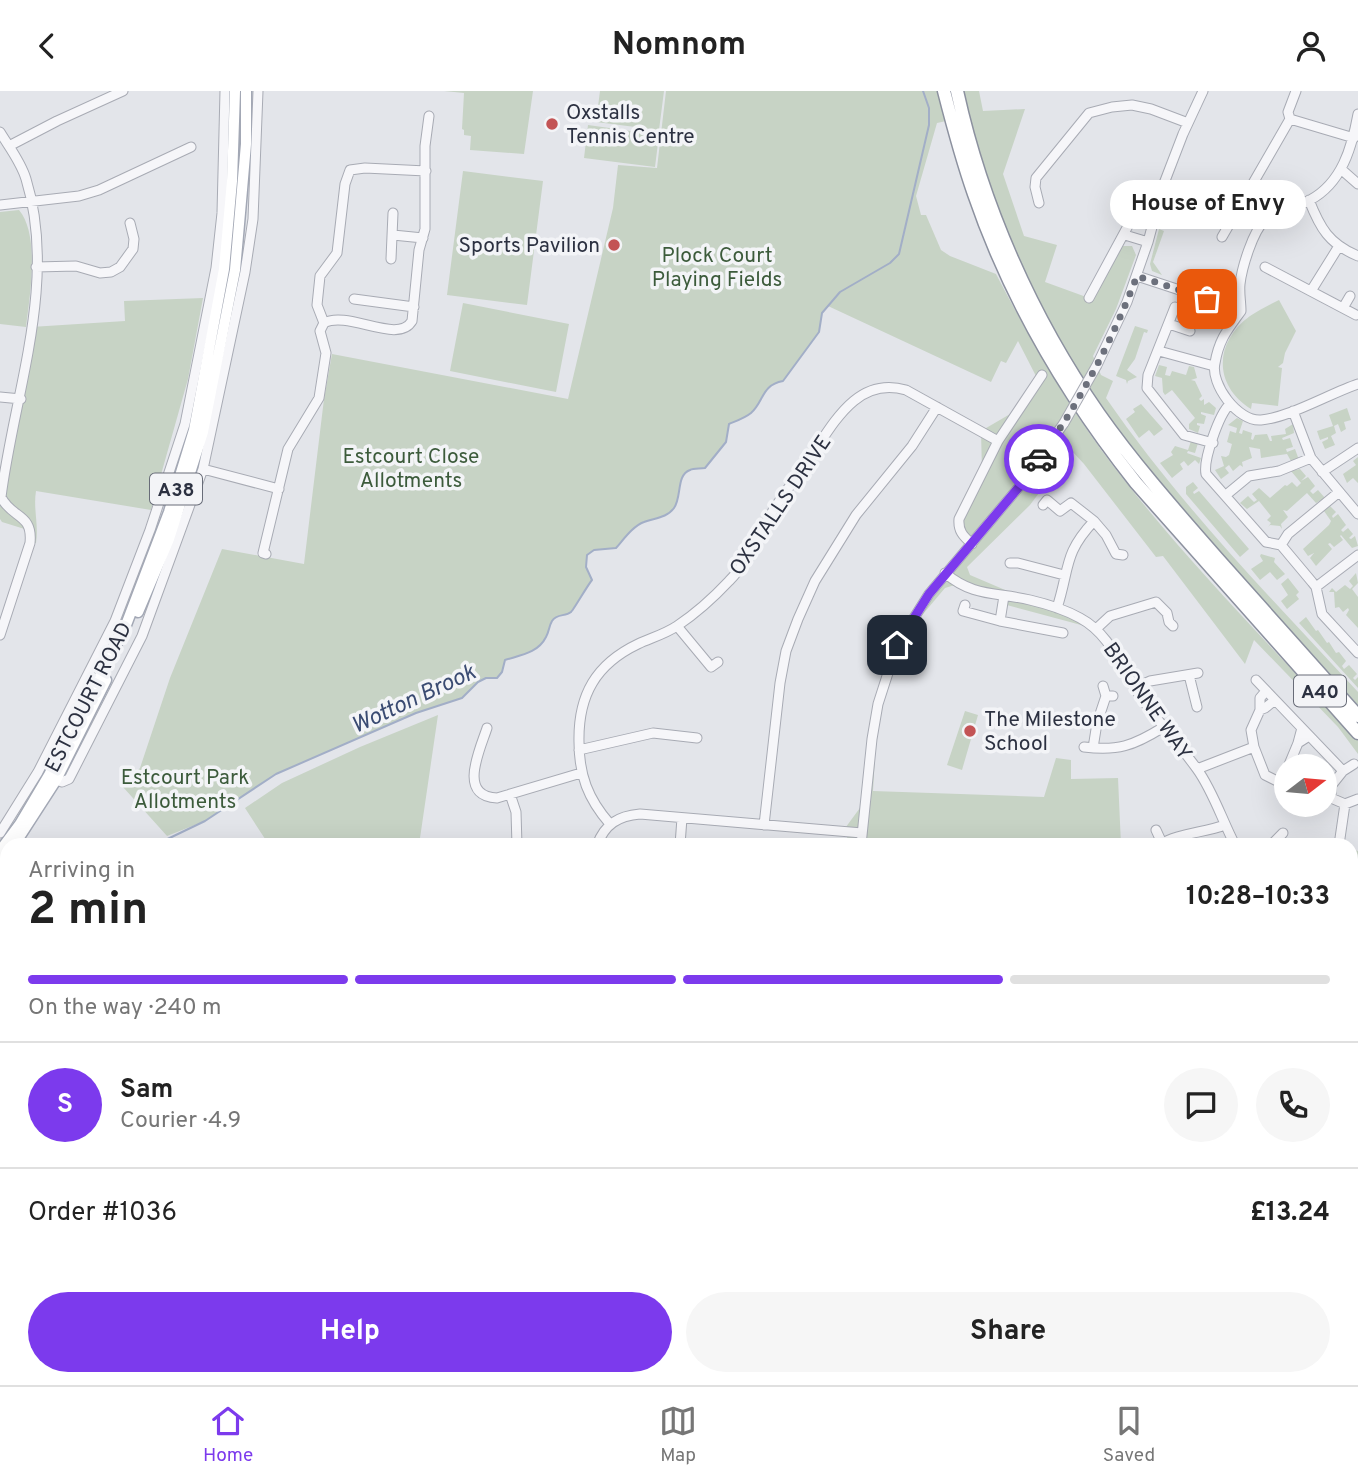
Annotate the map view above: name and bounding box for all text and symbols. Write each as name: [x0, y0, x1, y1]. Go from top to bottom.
text: Nomnom: [612, 26, 746, 66]
icon: back: [28, 27, 66, 65]
icon: person: [1292, 27, 1330, 65]
place label: Oxstalls Tennis Centre: [566, 100, 695, 151]
marker: Oxstalls Tennis Centre: [544, 116, 560, 132]
callout: House of Envy: [1109, 180, 1305, 229]
text: House of Envy: [1131, 190, 1285, 219]
place label: Sports Pavilion: [458, 233, 600, 260]
marker: Sports Pavilion: [606, 237, 622, 253]
park label: Plock Court Playing Fields: [652, 243, 782, 294]
pin: [1177, 269, 1237, 329]
icon: bag: [1188, 280, 1226, 318]
courier: [1004, 424, 1074, 494]
street label: OXSTALLS DRIVE: [724, 430, 838, 581]
icon: car: [1020, 440, 1058, 478]
park label: Estcourt Close Allotments: [343, 444, 479, 495]
road number: A38: [150, 473, 202, 505]
pin: [867, 615, 927, 675]
street label: ESTCOURT ROAD: [40, 618, 139, 777]
icon: home: [878, 626, 916, 664]
street label: BRIONNE WAY: [1096, 638, 1197, 766]
water label: Wotton Brook: [347, 659, 481, 742]
road number: A40: [1294, 675, 1346, 706]
place label: The Milestone School: [984, 707, 1116, 758]
marker: The Milestone School: [962, 723, 978, 739]
north arrow: [1274, 754, 1337, 817]
map controls: [1274, 754, 1337, 817]
park label: Estcourt Park Allotments: [121, 765, 249, 816]
text: Arriving in: [28, 857, 135, 886]
text: 10:28–10:33: [1186, 881, 1330, 914]
text: 2 min: [28, 882, 148, 941]
text: On the way · 240 m: [28, 994, 222, 1023]
button: chat: [1164, 1068, 1238, 1142]
button: phone: [1256, 1068, 1330, 1142]
text: Sam: [120, 1074, 173, 1107]
text: S: [57, 1089, 73, 1122]
text: Courier · 4.9: [120, 1107, 241, 1136]
text: Order #1036: [28, 1197, 177, 1230]
text: £13.24: [1250, 1197, 1330, 1230]
button: Help: [28, 1292, 672, 1372]
button: Share: [686, 1292, 1330, 1372]
tab: Home: [203, 1402, 253, 1468]
tab: Map: [659, 1402, 697, 1468]
tab: Saved: [1103, 1402, 1155, 1468]

